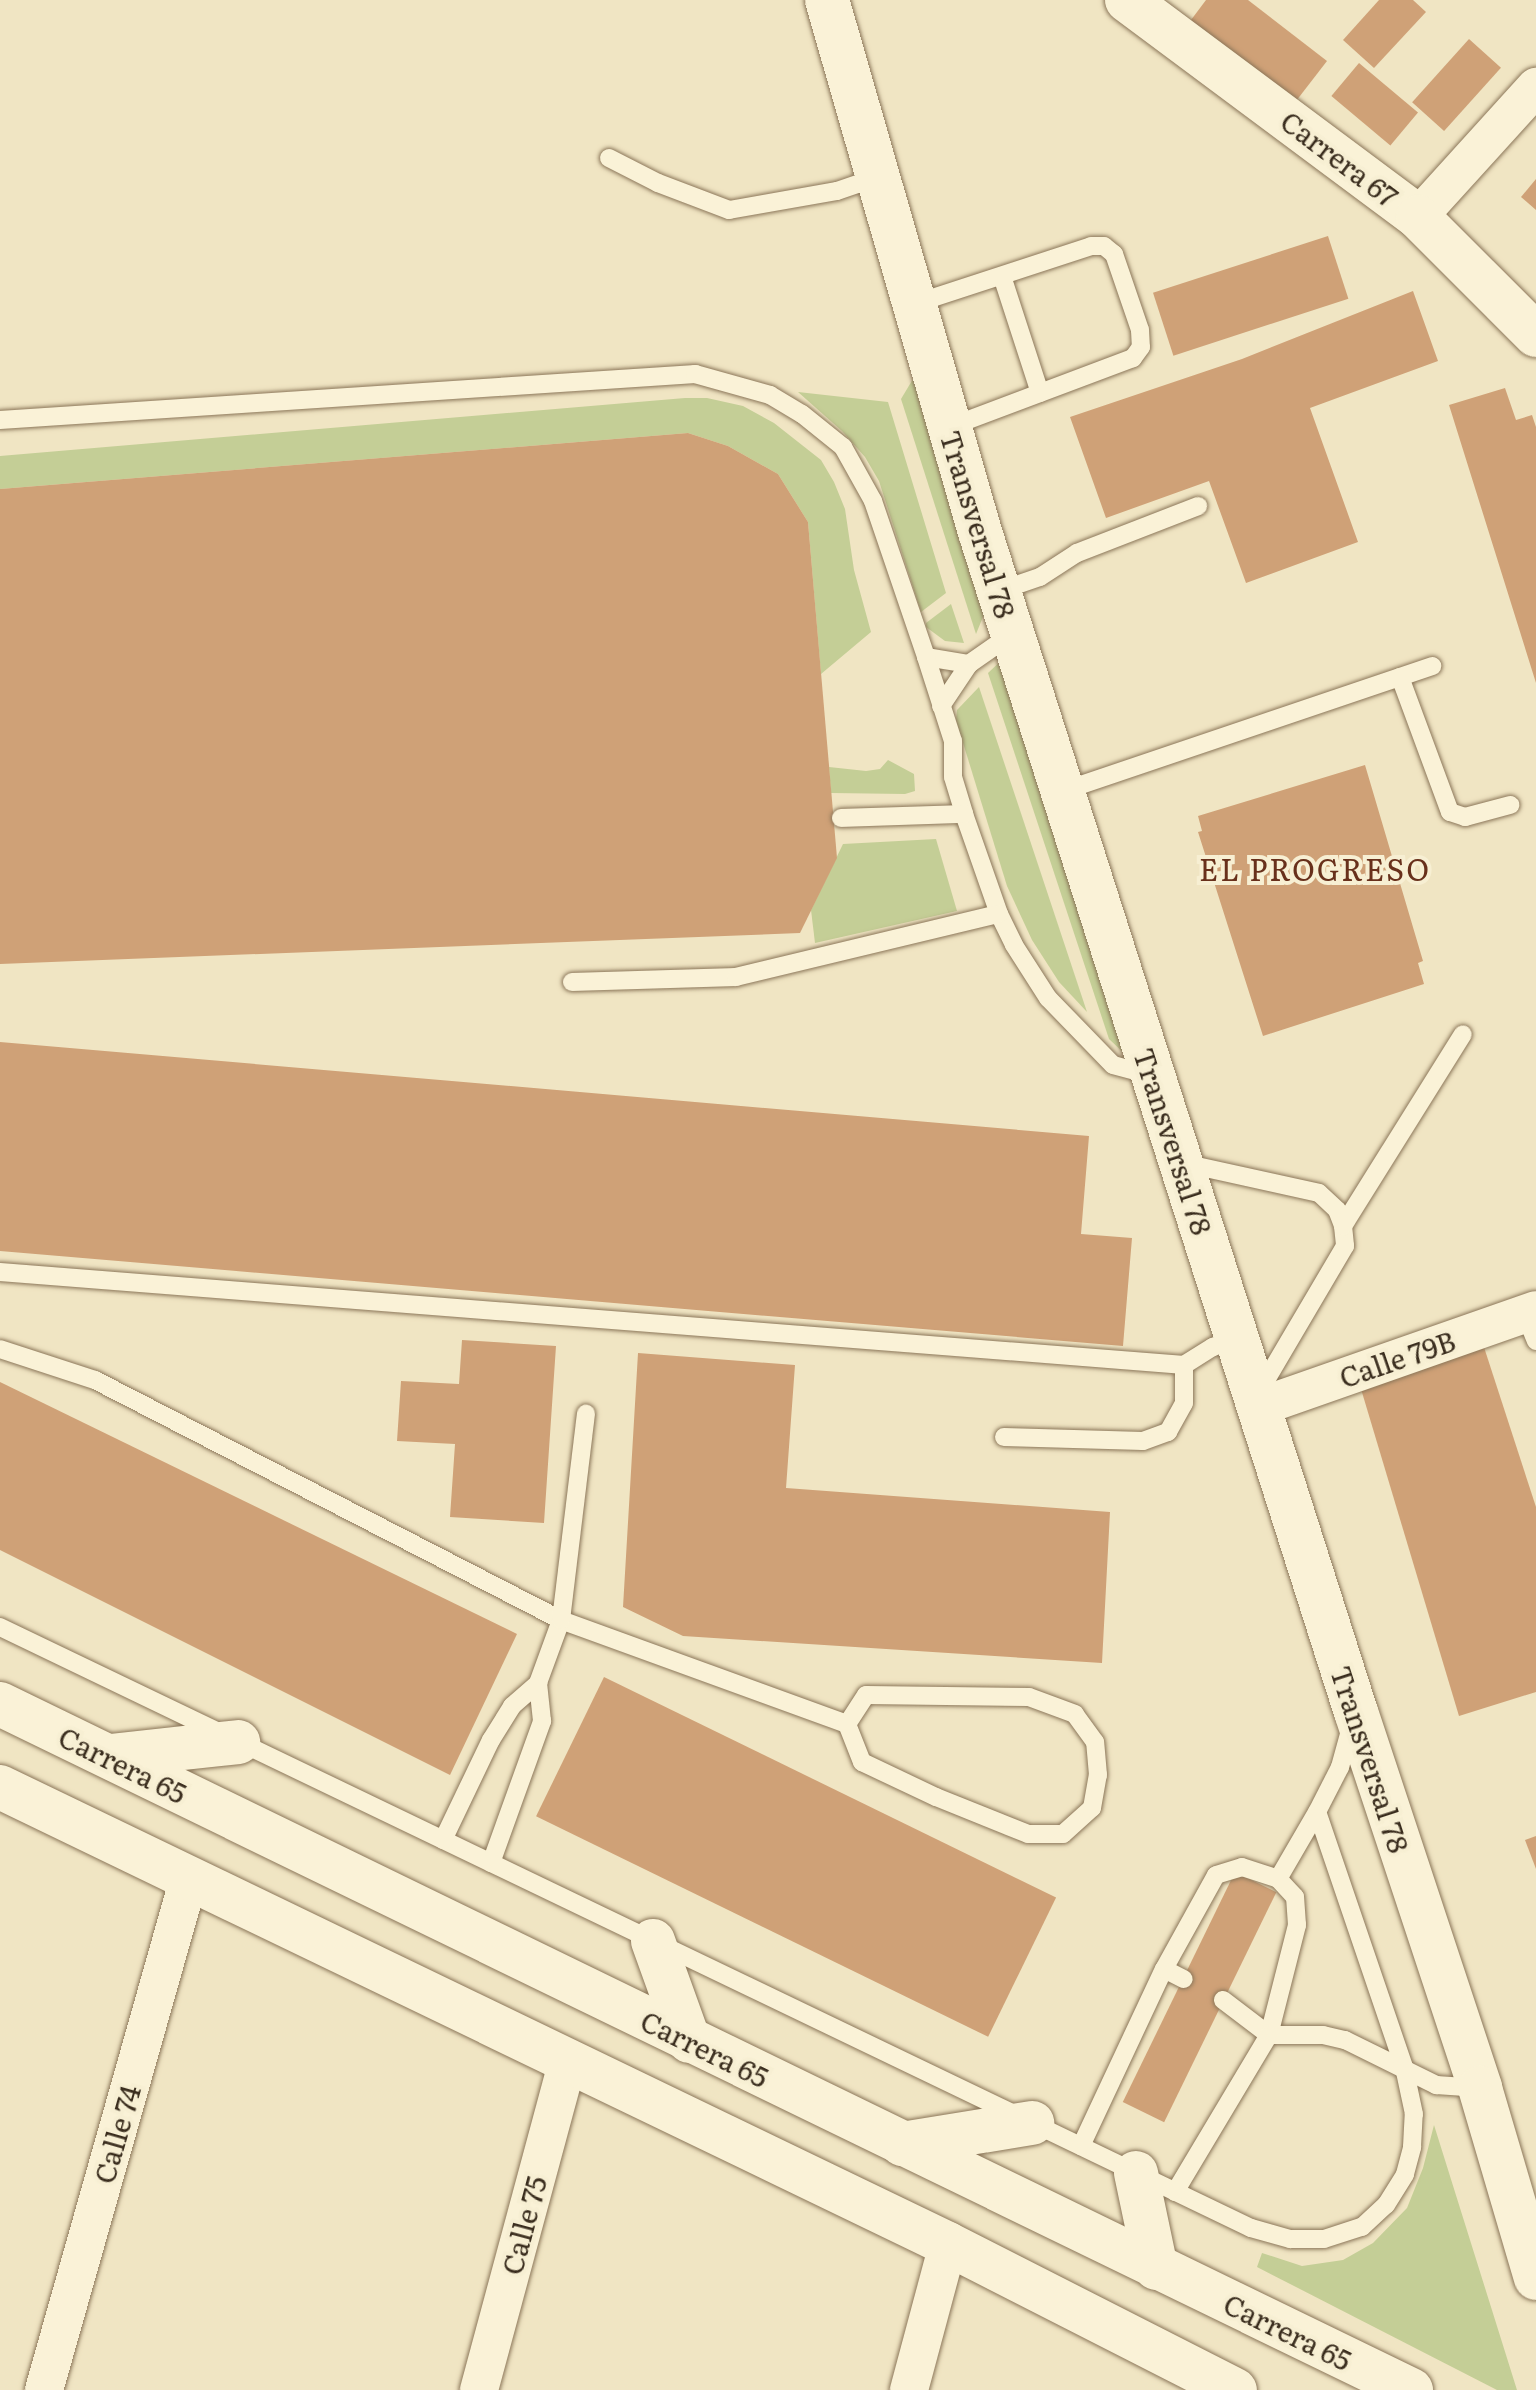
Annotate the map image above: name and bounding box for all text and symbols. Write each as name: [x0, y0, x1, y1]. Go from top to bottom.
street label: Carrera 67: [1275, 103, 1405, 213]
street label: Transversal 78: [935, 426, 1023, 622]
district label: EL PROGRESO: [1199, 850, 1431, 886]
street label: Transversal 78: [1128, 1043, 1220, 1239]
street label: Calle 79B: [1335, 1323, 1459, 1393]
street label: Transversal 78: [1325, 1661, 1417, 1857]
street label: Carrera 65: [54, 1719, 192, 1809]
street label: Carrera 65: [636, 2003, 774, 2093]
street label: Calle 74: [86, 2081, 146, 2187]
street label: Calle 75: [494, 2172, 552, 2278]
street label: Carrera 65: [1219, 2286, 1357, 2376]

